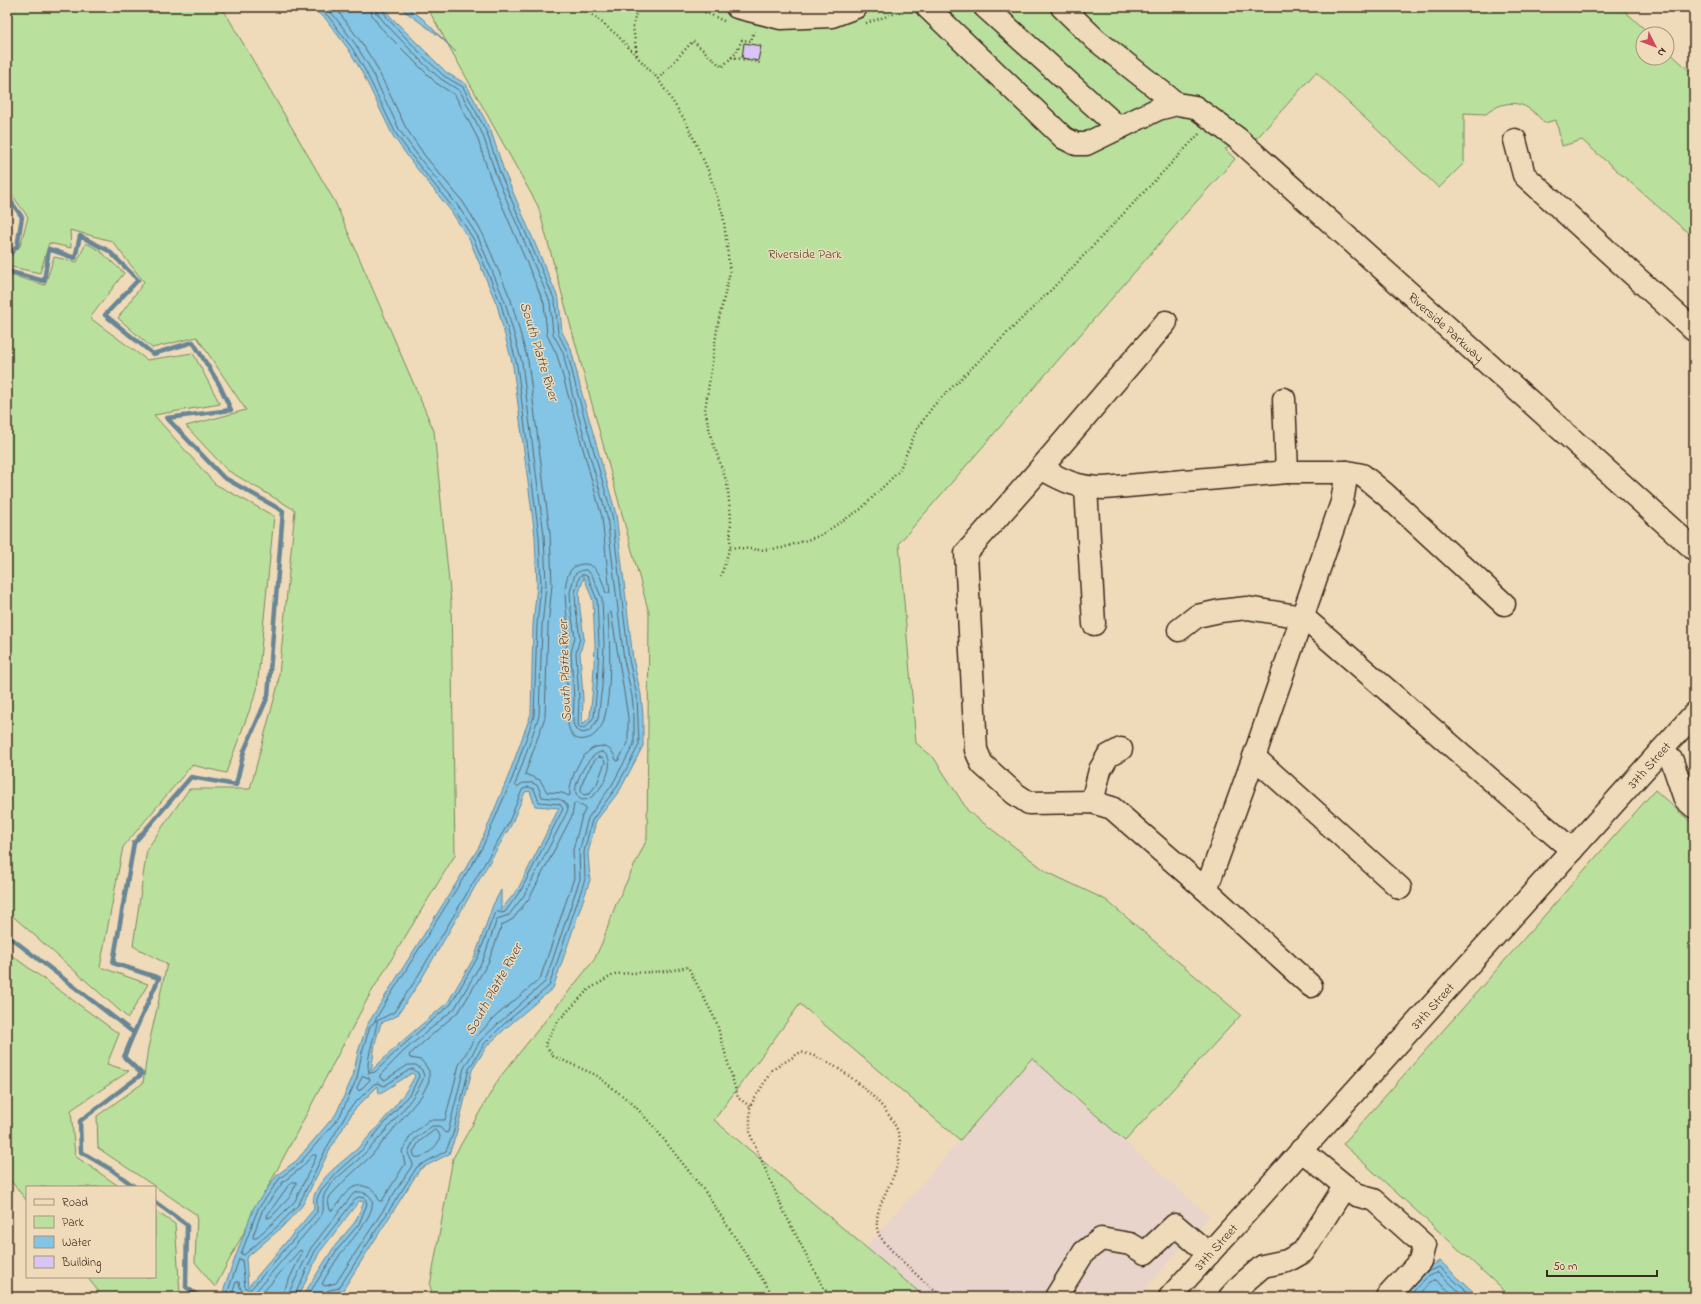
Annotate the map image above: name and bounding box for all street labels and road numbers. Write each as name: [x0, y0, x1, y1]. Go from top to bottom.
street label: Riverside Parkway: [1403, 288, 1488, 368]
street label: 37th Street: [1624, 737, 1676, 793]
street label: 37th Street: [1407, 978, 1460, 1034]
street label: 37th Street: [1190, 1219, 1243, 1275]

